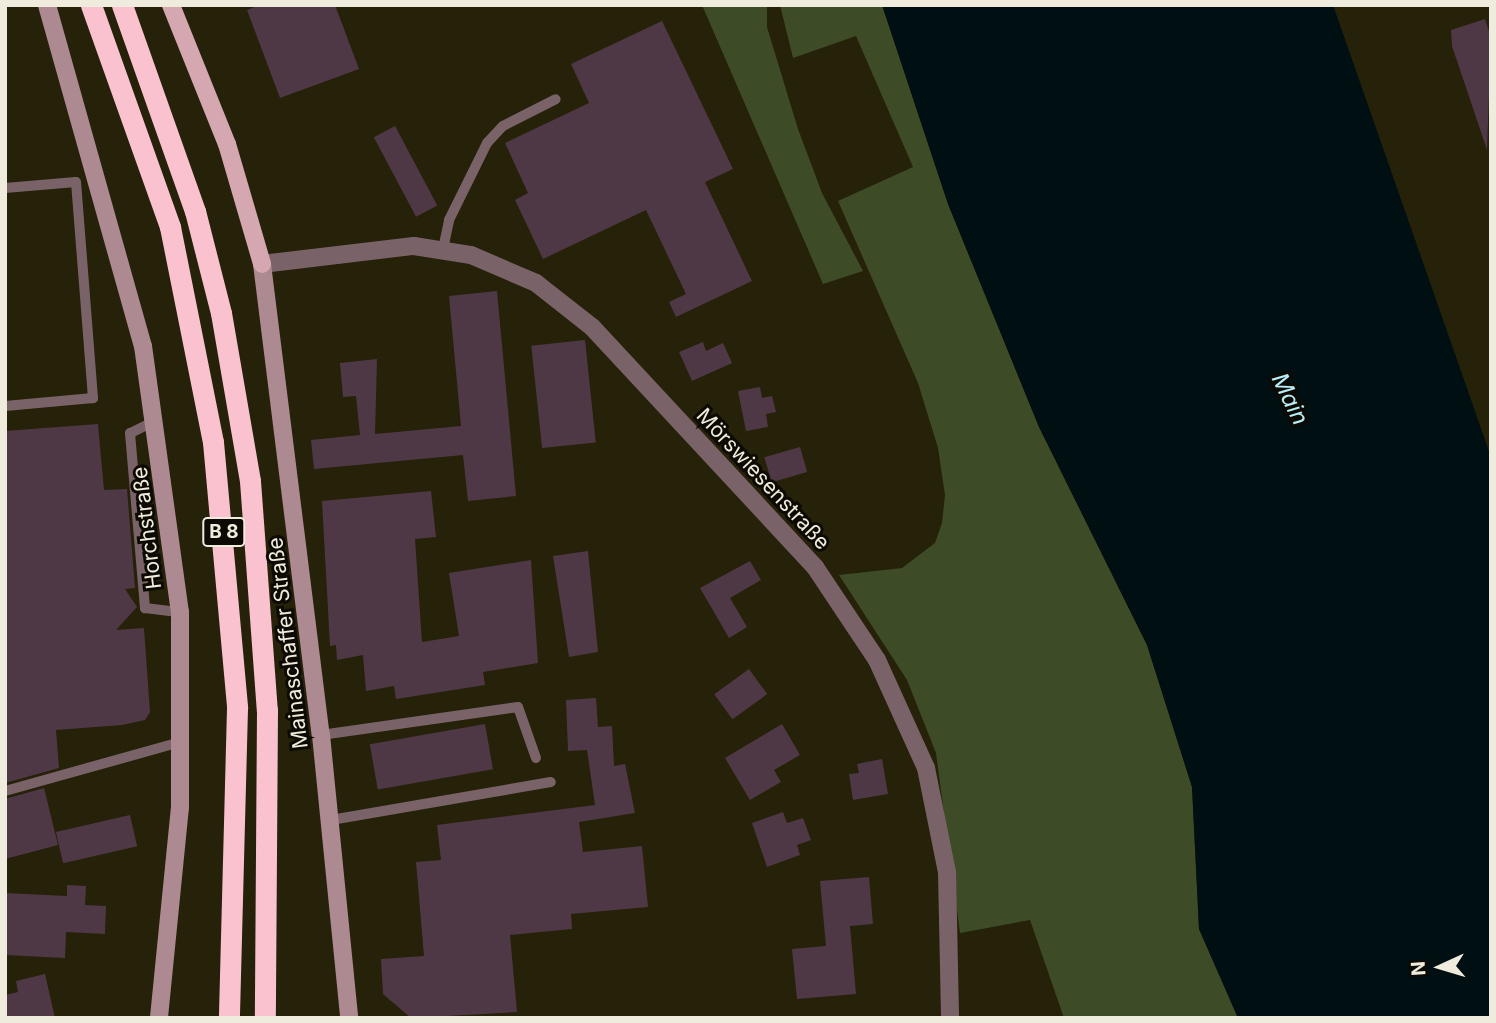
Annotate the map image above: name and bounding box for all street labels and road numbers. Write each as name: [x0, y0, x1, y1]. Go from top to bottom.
street label: Mörswiesenstraße: [691, 403, 835, 555]
street label: Horchstraße: [127, 465, 167, 591]
road number: B 8: [201, 516, 247, 548]
street label: Mainaschaffer Straße: [263, 536, 313, 750]

